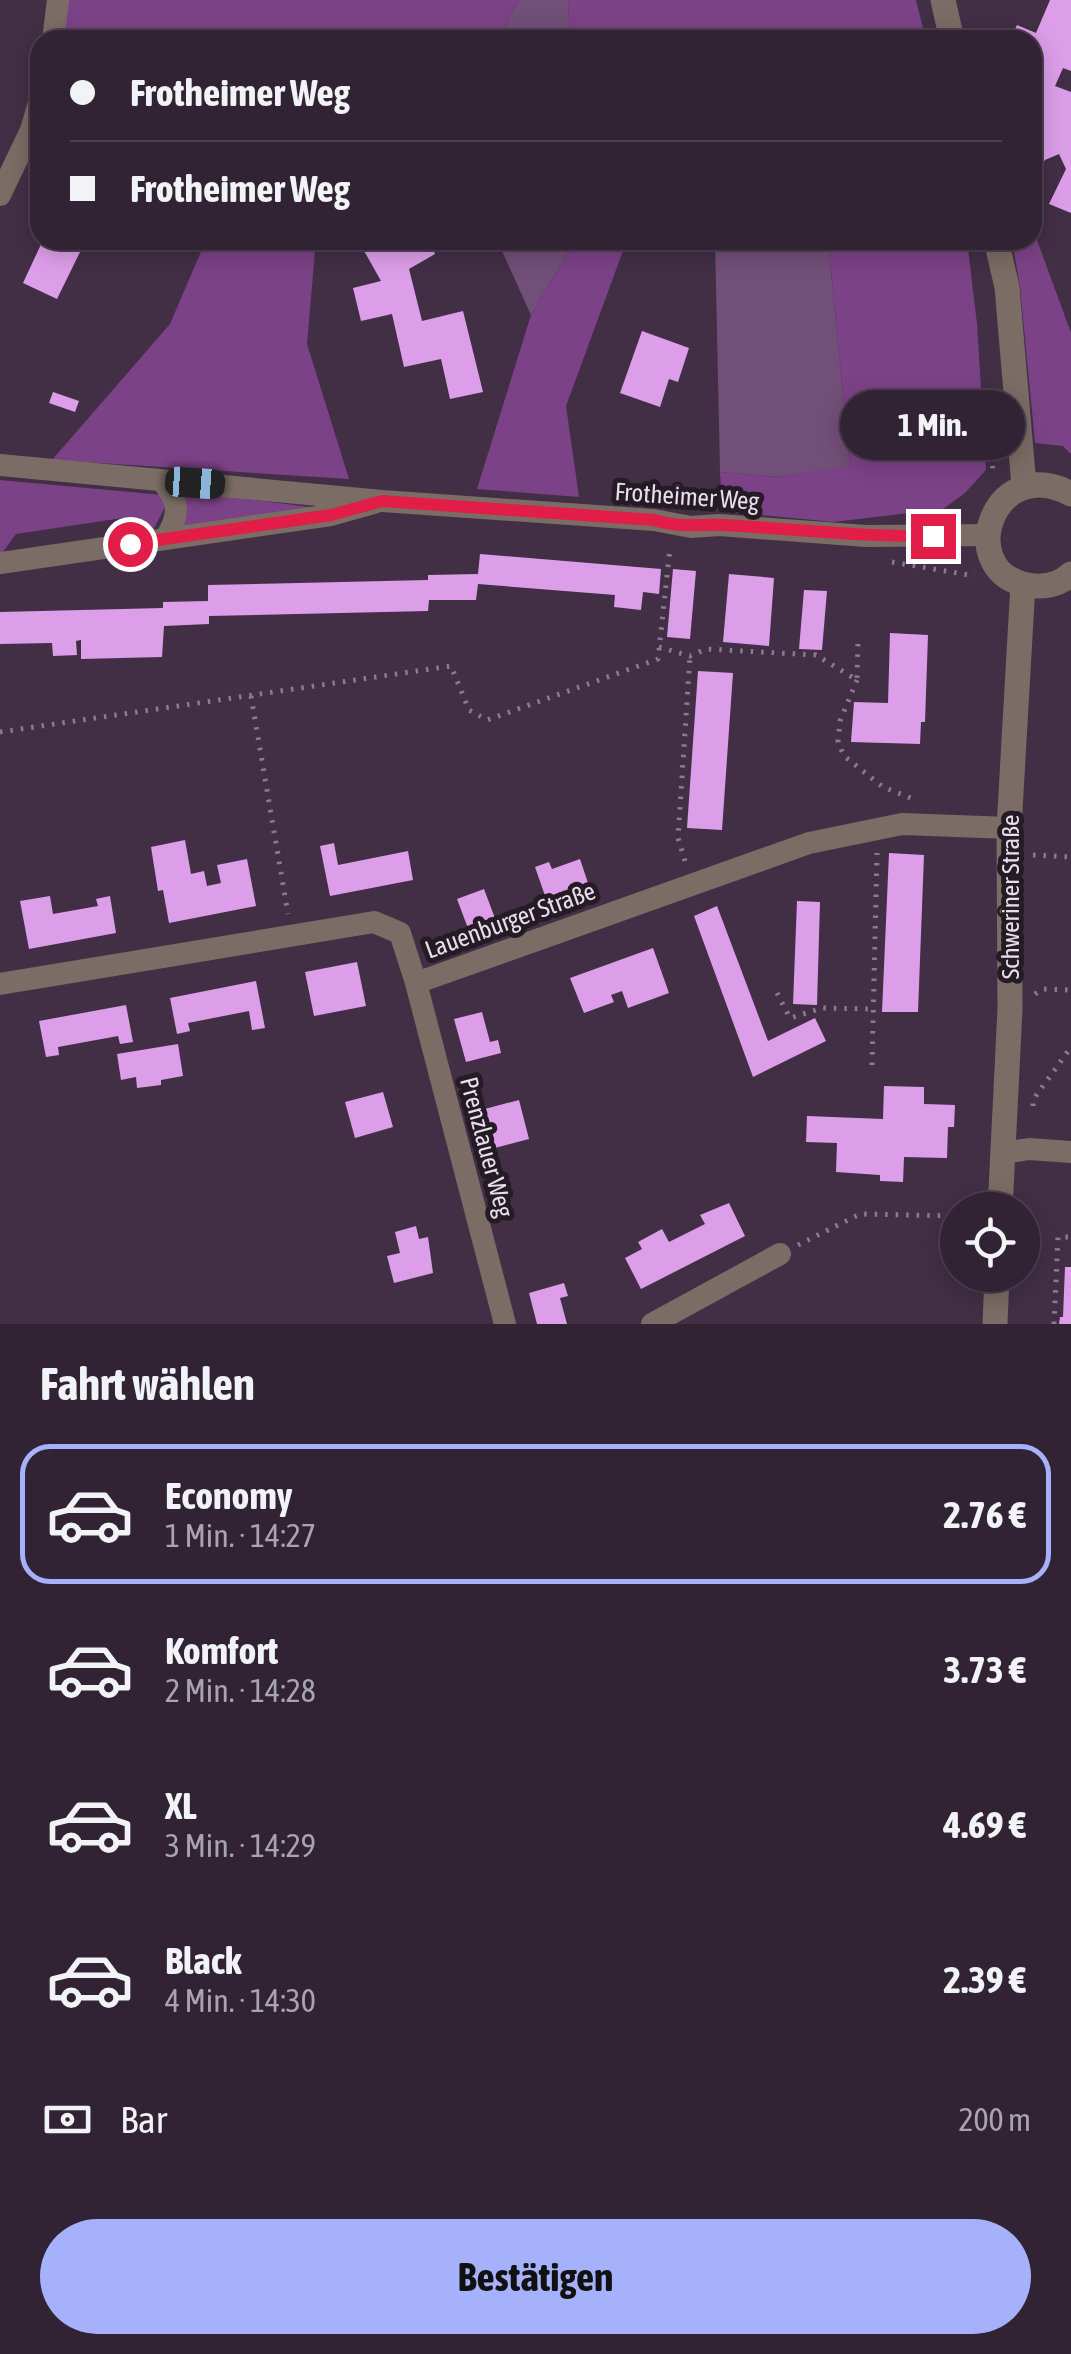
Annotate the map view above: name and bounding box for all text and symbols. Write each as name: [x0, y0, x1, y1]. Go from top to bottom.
text: Frotheimer Weg: [130, 71, 350, 114]
text: Frotheimer Weg: [130, 167, 350, 210]
callout: 1 Min.: [840, 391, 1026, 461]
text: 1 Min.: [898, 406, 967, 443]
car: [164, 466, 226, 500]
street label: Frotheimer Weg: [614, 477, 760, 515]
route end: [911, 514, 956, 559]
route start: [108, 522, 153, 567]
street label: Schweriner Straße: [996, 815, 1024, 979]
street label: Lauenburger Straße: [421, 876, 599, 964]
street label: Prenzlauer Weg: [455, 1074, 519, 1220]
map controls: [940, 1192, 1040, 1292]
button: locate: [940, 1192, 1040, 1292]
text: Fahrt wählen: [40, 1358, 255, 1410]
icon: car: [45, 1469, 135, 1559]
text: Economy: [165, 1474, 292, 1517]
text: 2.76 €: [943, 1493, 1026, 1536]
text: 1 Min. · 14:27: [165, 1517, 316, 1554]
icon: car: [45, 1624, 135, 1714]
text: Komfort: [165, 1629, 278, 1672]
text: 3.73 €: [943, 1648, 1026, 1691]
text: 2 Min. · 14:28: [165, 1672, 316, 1709]
icon: car: [45, 1779, 135, 1869]
text: XL: [165, 1784, 197, 1827]
text: 4.69 €: [943, 1803, 1026, 1846]
text: 3 Min. · 14:29: [165, 1827, 316, 1864]
icon: car: [45, 1934, 135, 2024]
text: Black: [165, 1939, 242, 1982]
text: 2.39 €: [943, 1958, 1026, 2001]
text: 4 Min. · 14:30: [165, 1982, 316, 2019]
icon: cash: [40, 2092, 95, 2147]
text: Bar: [120, 2098, 167, 2141]
text: 200 m: [958, 2101, 1031, 2138]
button: Bestätigen: [40, 2219, 1031, 2334]

